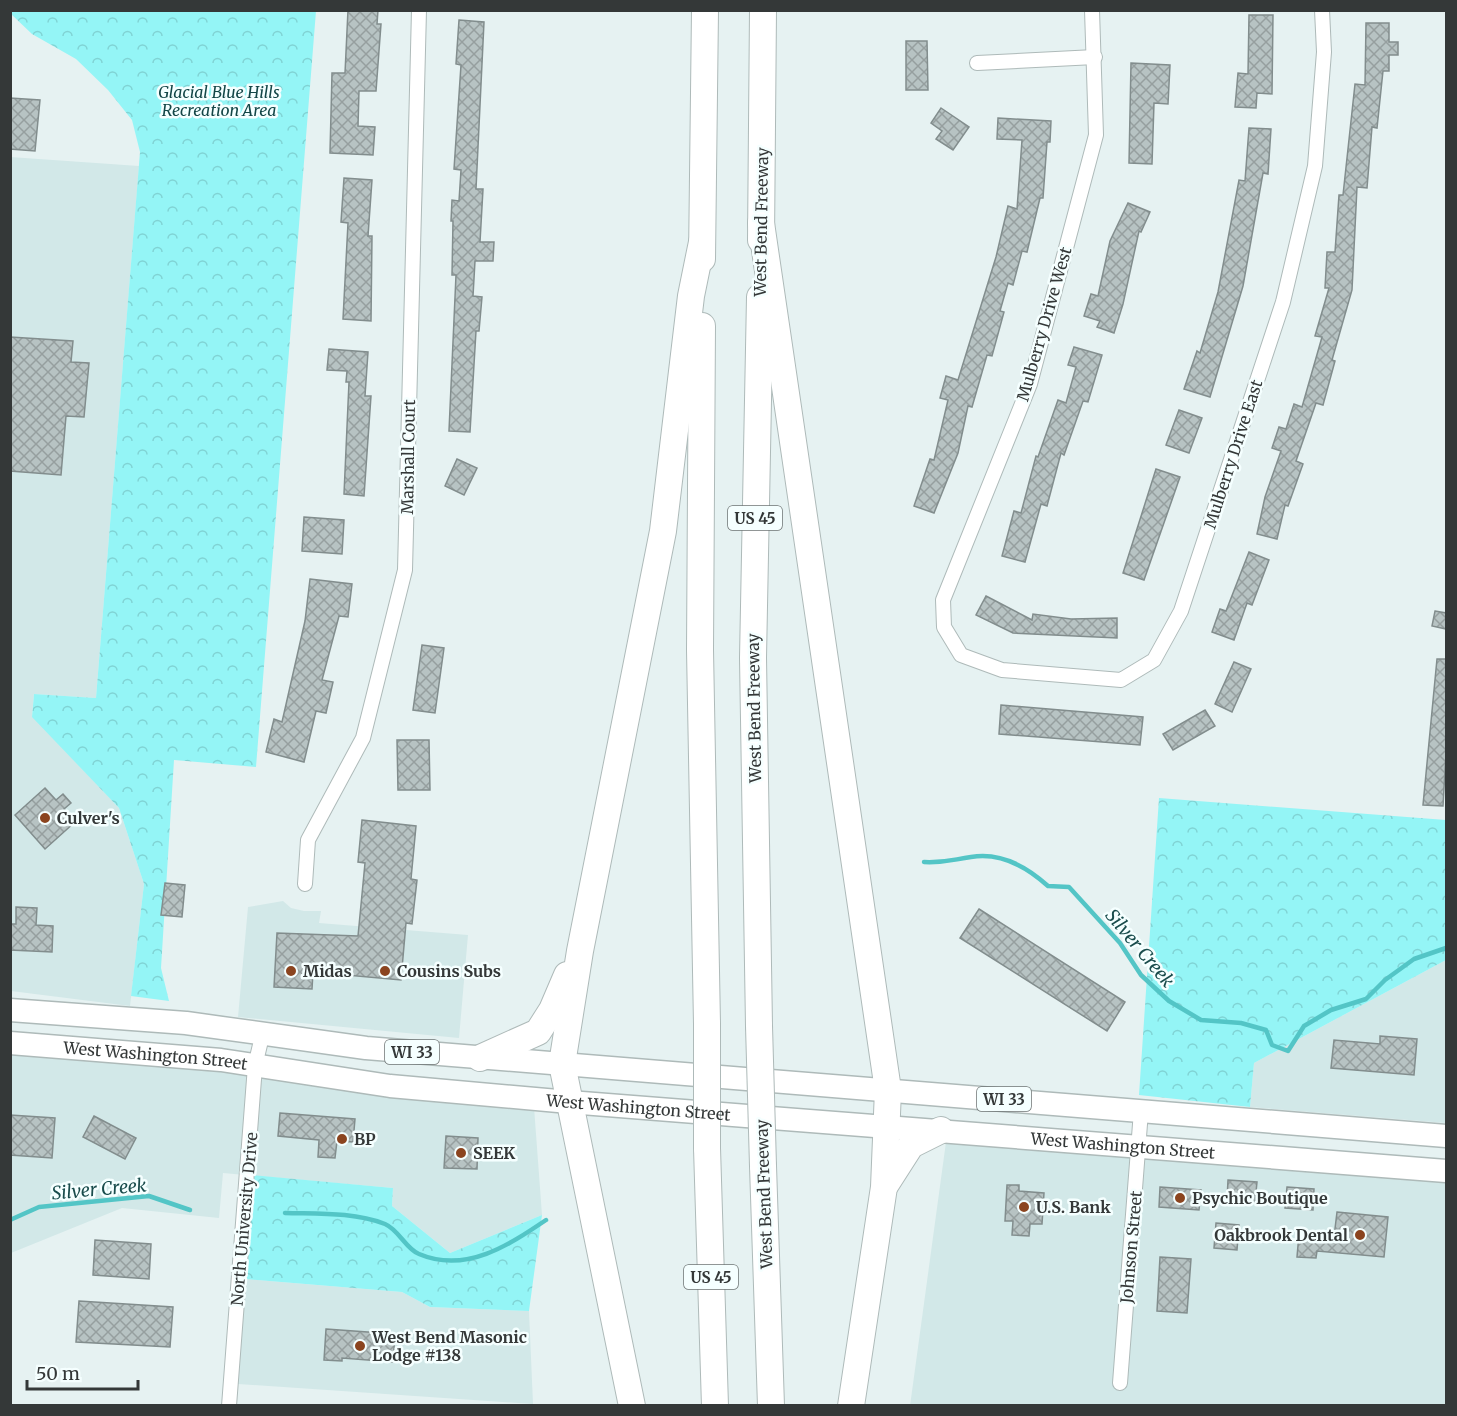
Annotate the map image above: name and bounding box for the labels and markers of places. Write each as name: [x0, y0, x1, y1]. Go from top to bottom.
place label: Culver's: [57, 808, 120, 828]
marker: Culver's: [38, 811, 52, 825]
place label: Midas: [303, 961, 352, 981]
place label: Cousins Subs: [397, 961, 501, 981]
marker: Midas: [284, 964, 298, 978]
marker: Cousins Subs: [378, 964, 392, 978]
place label: BP: [354, 1129, 376, 1149]
marker: BP: [335, 1132, 349, 1146]
place label: SEEK: [473, 1143, 515, 1163]
marker: SEEK: [454, 1146, 468, 1160]
place label: Psychic Boutique: [1192, 1188, 1328, 1208]
marker: Psychic Boutique: [1173, 1191, 1187, 1205]
place label: U.S. Bank: [1036, 1197, 1111, 1217]
marker: U.S. Bank: [1017, 1200, 1031, 1214]
place label: Oakbrook Dental: [1214, 1225, 1348, 1245]
marker: Oakbrook Dental: [1353, 1228, 1367, 1242]
place label: West Bend Masonic Lodge #138: [371, 1327, 527, 1365]
marker: West Bend Masonic Lodge #138: [353, 1339, 367, 1353]

